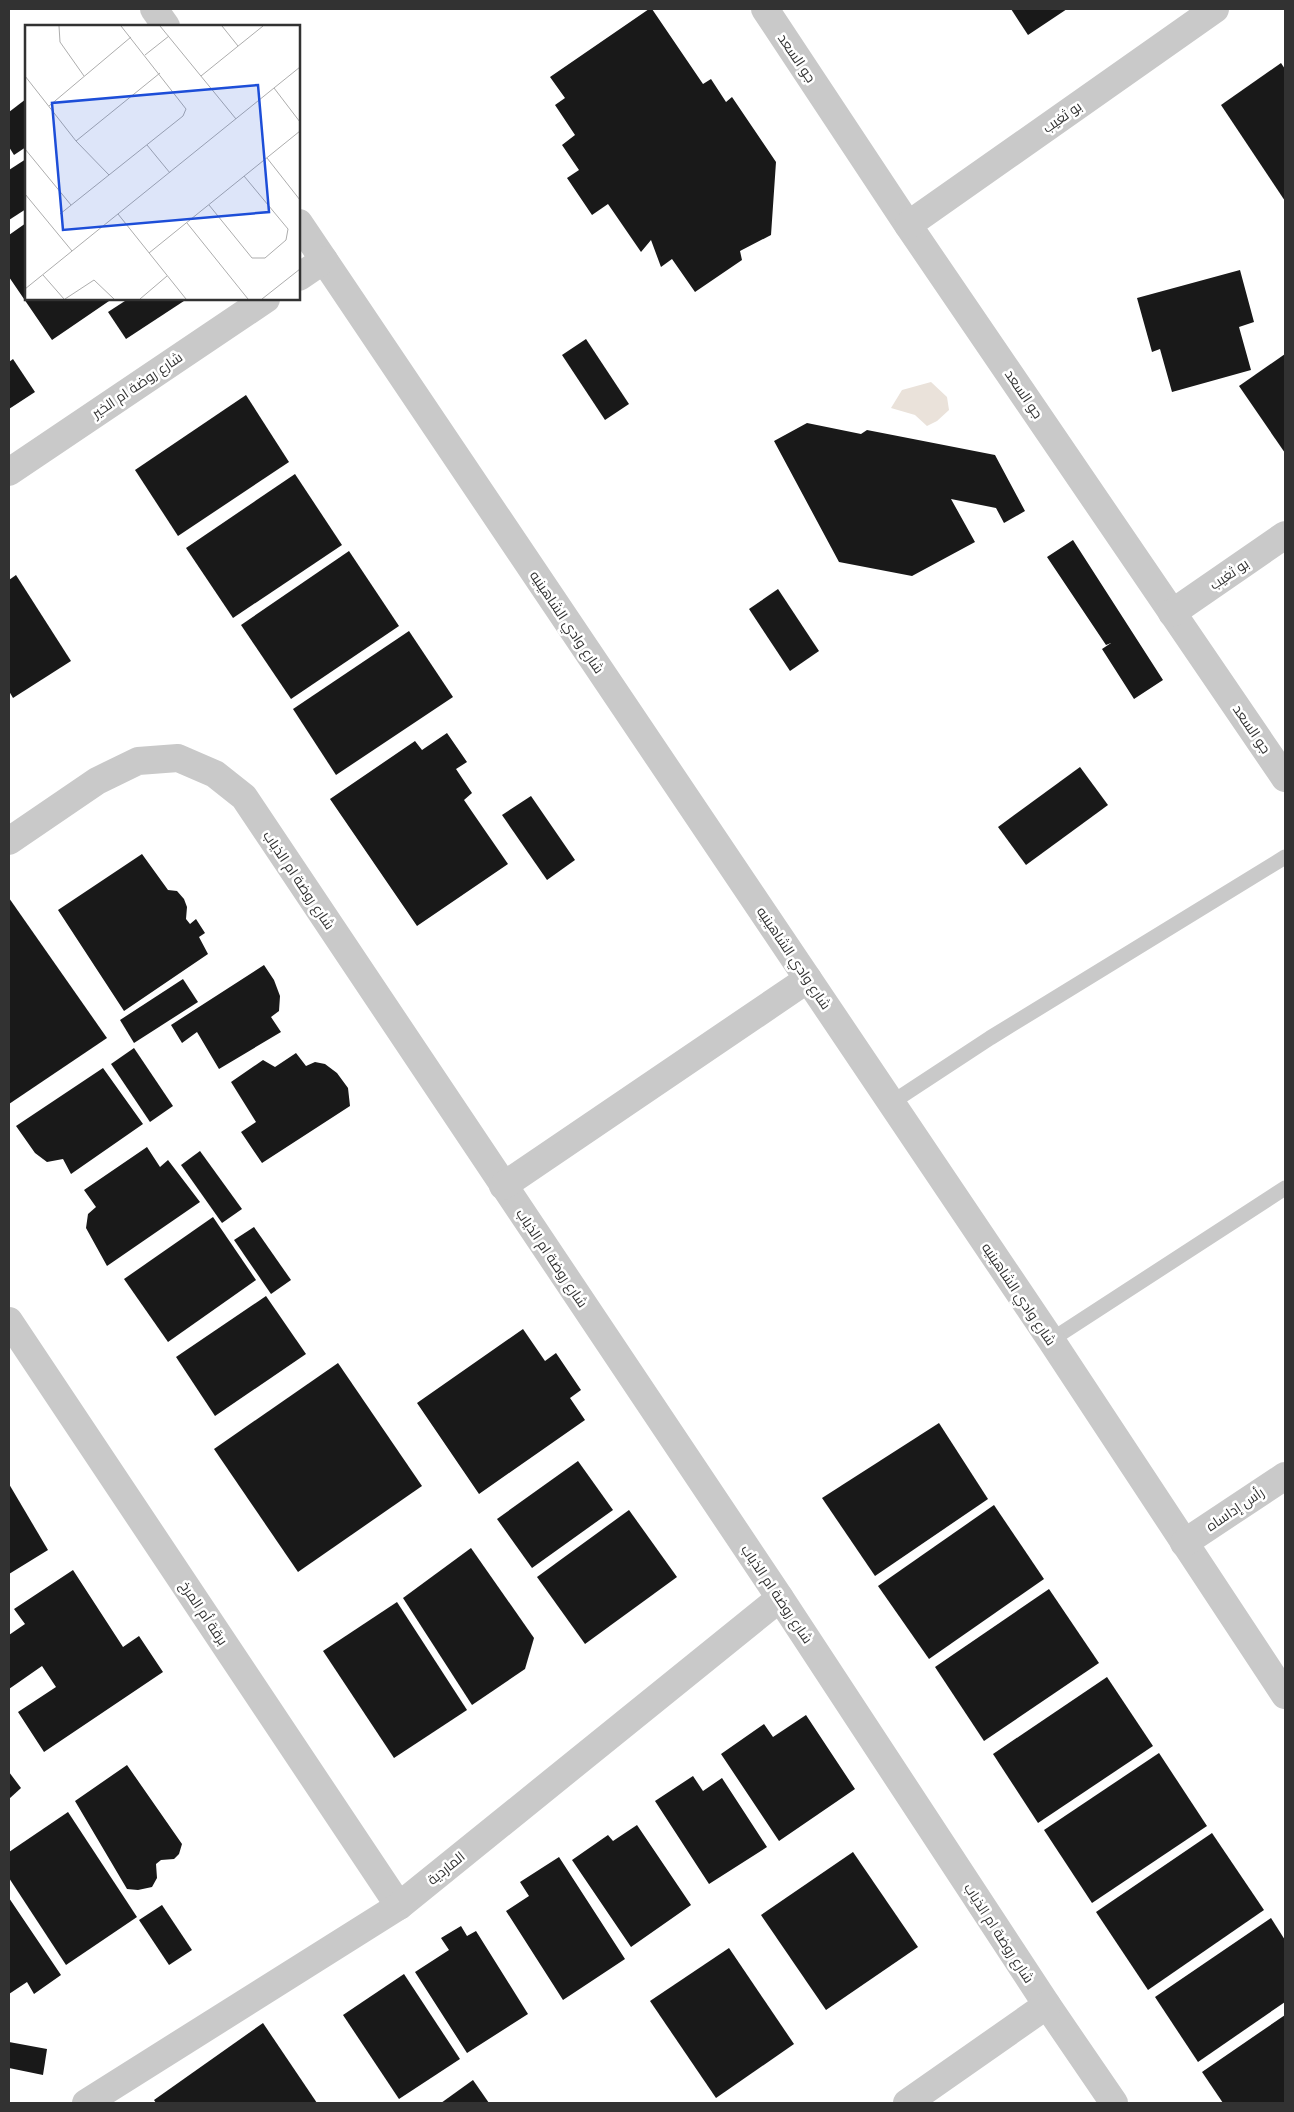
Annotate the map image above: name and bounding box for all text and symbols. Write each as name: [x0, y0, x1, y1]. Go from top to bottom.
inset map: [25, 25, 300, 300]
street label: جو السعد: [773, 30, 820, 87]
street label: بو ثغيب: [1039, 97, 1086, 138]
street label: شارع روضة ام الخير: [87, 348, 186, 423]
street label: جو السعد: [1000, 366, 1047, 423]
street label: بو ثغيب: [1206, 554, 1253, 594]
street label: شارع وادي الشاهينيه: [523, 567, 608, 679]
street label: جو السعد: [1228, 701, 1275, 758]
street label: شارع روضة ام الذياب: [258, 827, 339, 933]
street label: شارع وادي الشاهينيه: [750, 903, 835, 1015]
street label: شارع روضة ام الذياب: [511, 1205, 592, 1311]
street label: شارع وادي الشاهينيه: [975, 1239, 1060, 1351]
street label: رأس إداساه: [1203, 1483, 1268, 1536]
street label: شارع روضة ام الذياب: [736, 1541, 817, 1647]
street label: برقة أم المرخ: [175, 1577, 232, 1649]
street label: الماردية: [423, 1847, 469, 1889]
street label: شارع روضة ام الذياب: [959, 1880, 1038, 1987]

